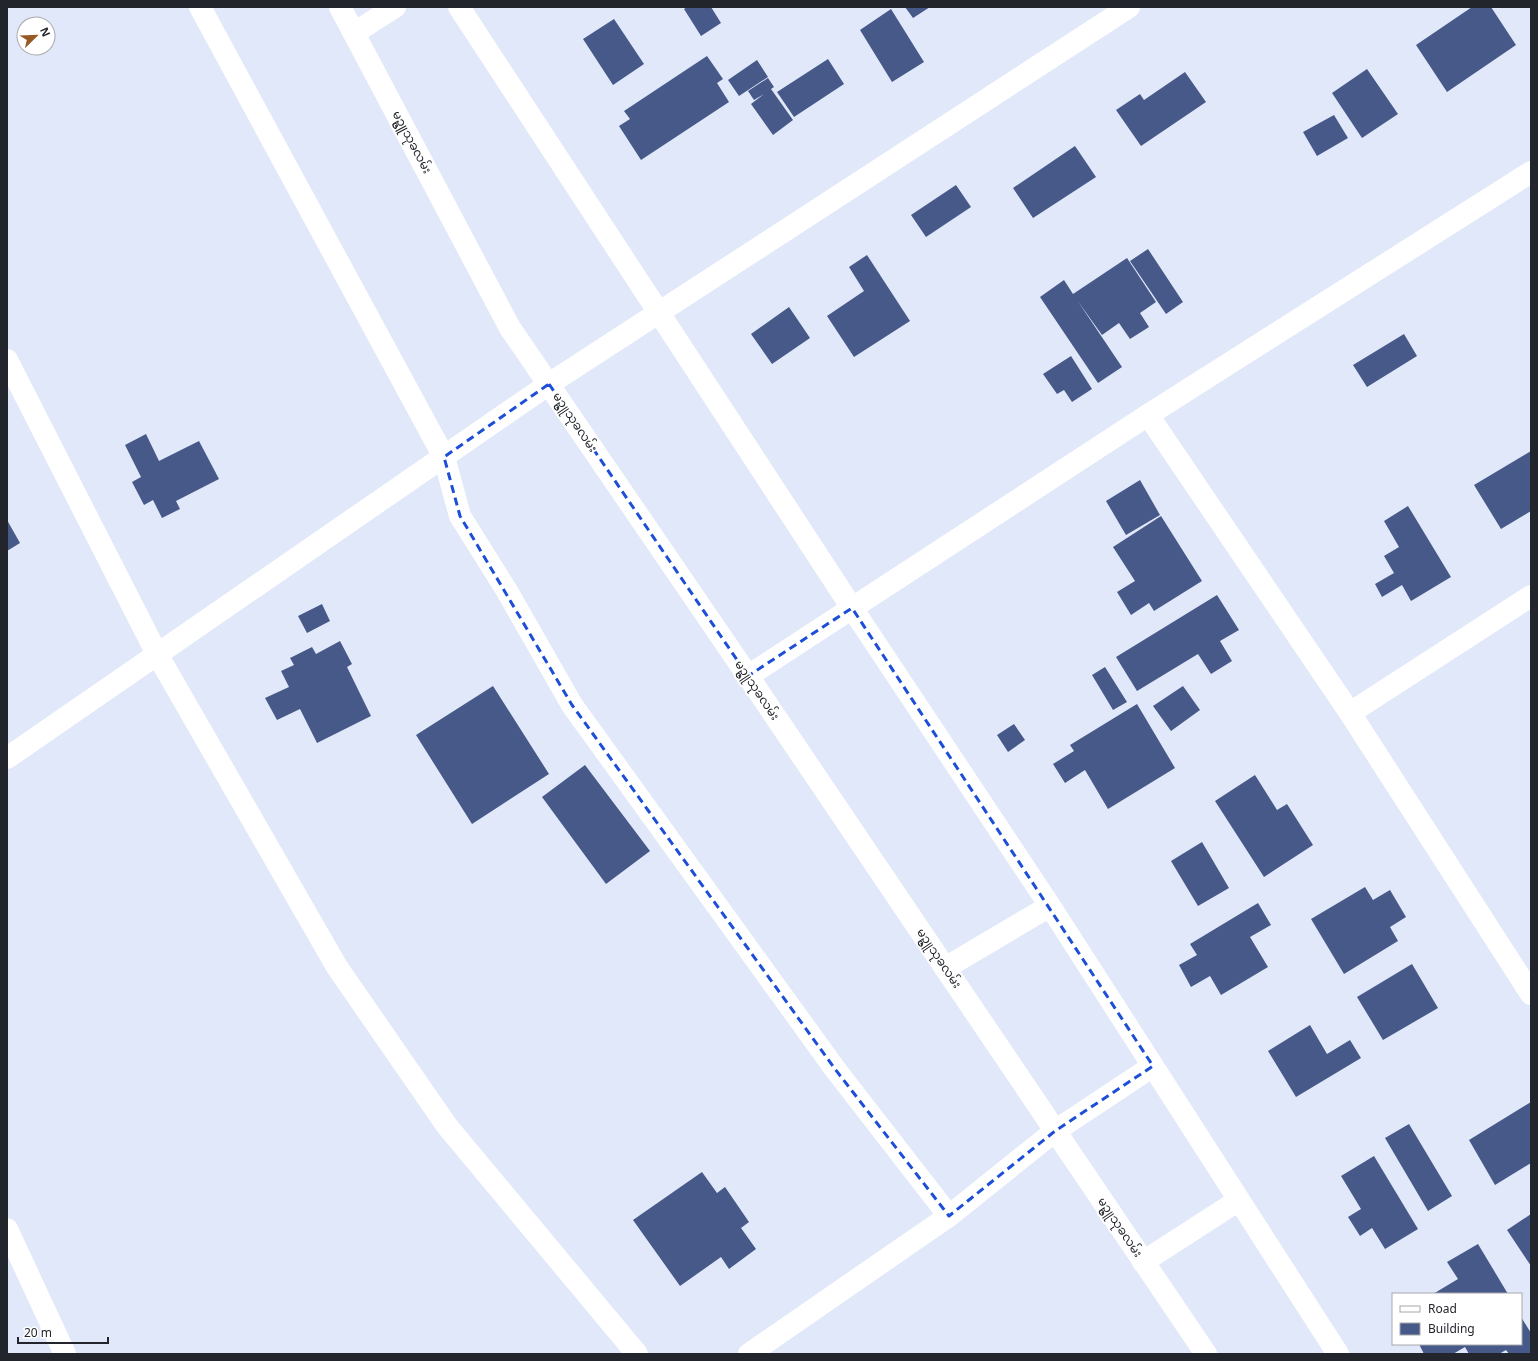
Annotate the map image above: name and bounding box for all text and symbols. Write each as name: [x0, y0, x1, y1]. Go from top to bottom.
north arrow: [16, 16, 56, 56]
text: N: [31, 24, 57, 41]
street label: မဥ္ဇူသုခလမ်း: [383, 106, 439, 179]
street label: မဥ္ဇူသုခလမ်း: [544, 387, 604, 458]
street label: မဥ္ဇူသုခလမ်း: [726, 655, 786, 726]
street label: မဥ္ဇူသုခလမ်း: [908, 923, 968, 994]
street label: မဥ္ဇူသုခလမ်း: [1089, 1192, 1149, 1263]
legend: [1392, 1293, 1522, 1345]
text: Road: [1428, 1297, 1457, 1323]
text: Building: [1428, 1317, 1475, 1343]
scale bar: [18, 1319, 108, 1345]
text: 20 m: [24, 1321, 52, 1347]

